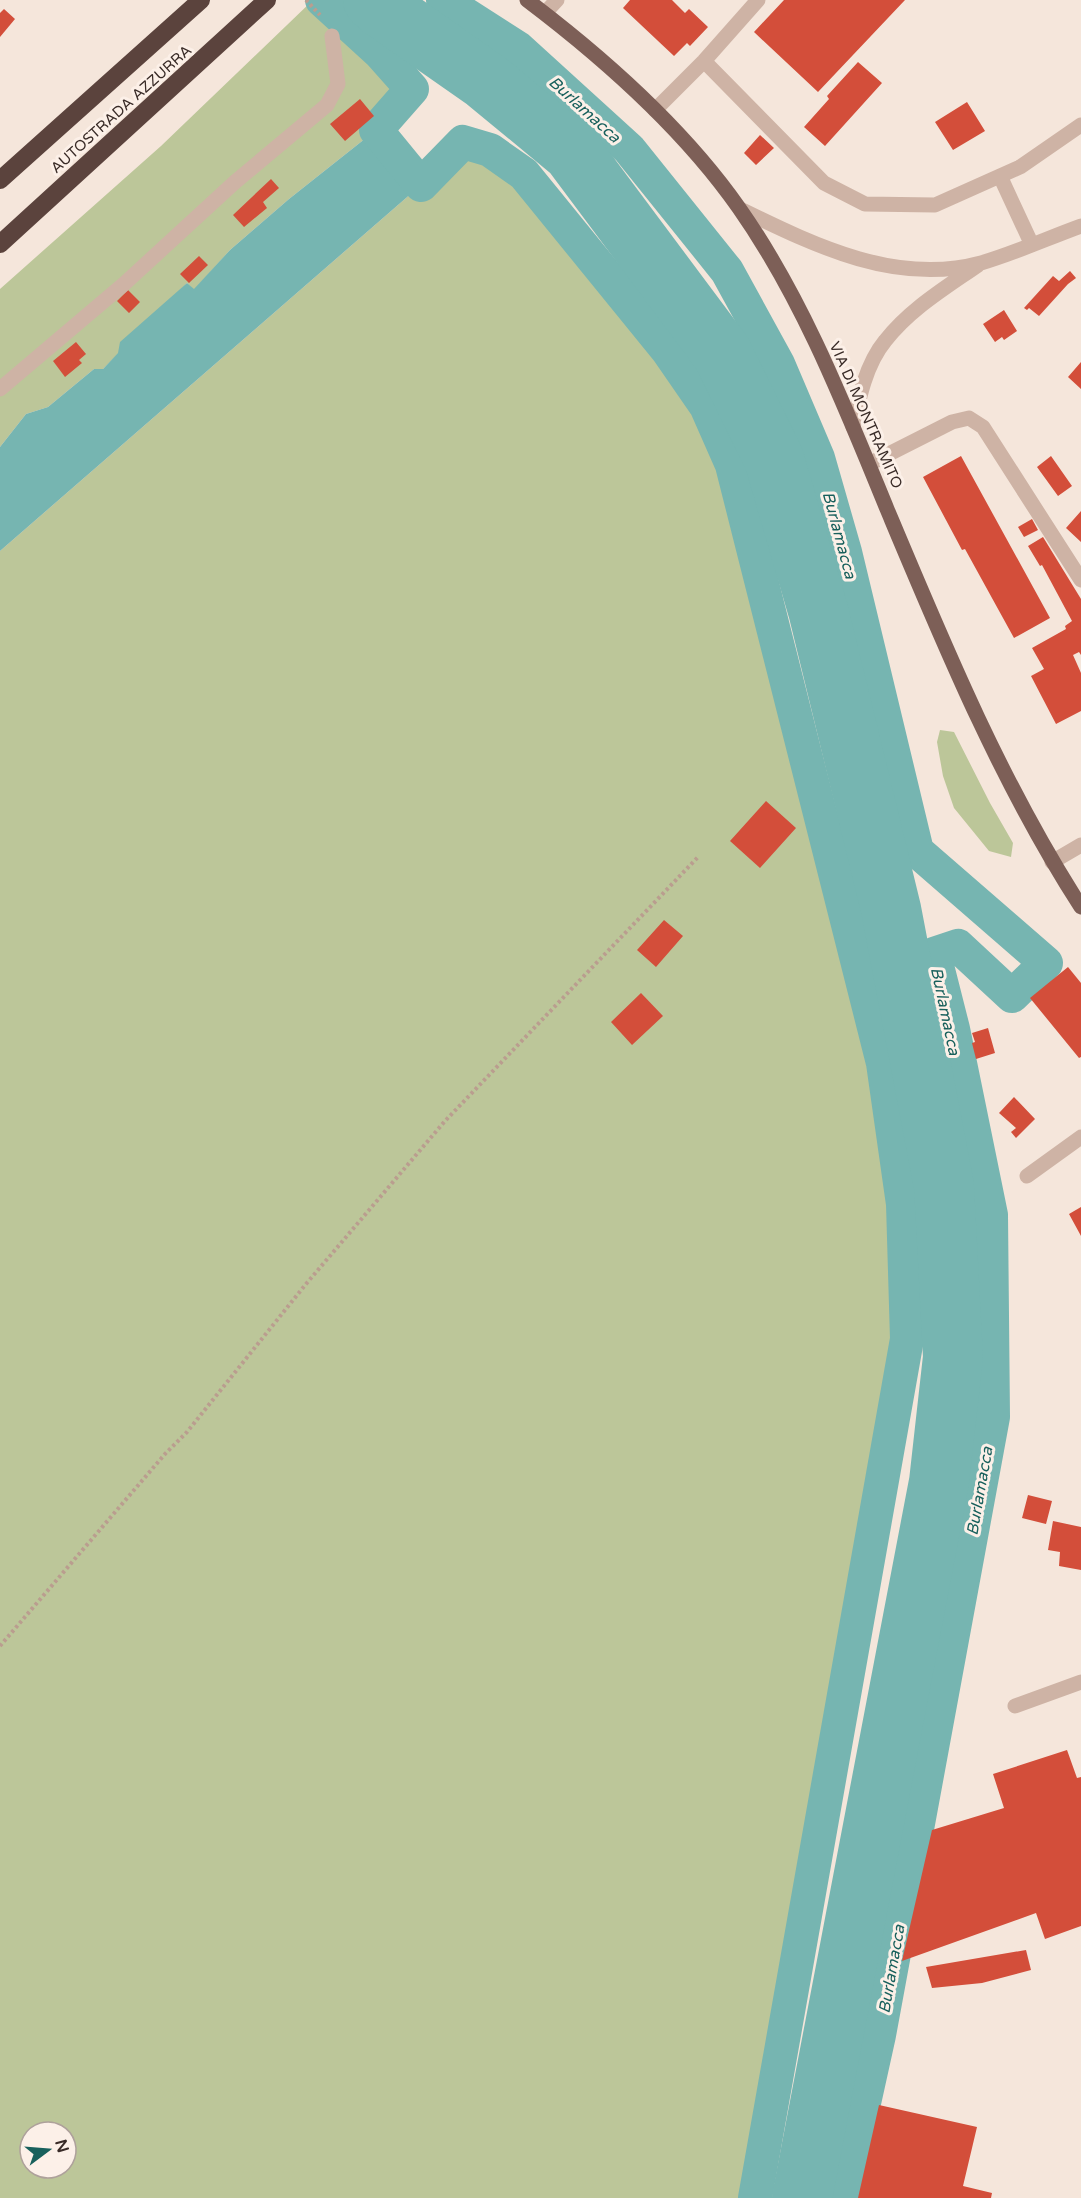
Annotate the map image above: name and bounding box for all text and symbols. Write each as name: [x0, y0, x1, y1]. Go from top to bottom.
street label: AUTOSTRADA AZZURRA: [47, 41, 195, 177]
water label: Burlamacca: [544, 72, 625, 148]
street label: VIA DI MONTRAMITO: [826, 339, 906, 491]
water label: Burlamacca: [818, 489, 861, 582]
water label: Burlamacca: [926, 965, 964, 1058]
water label: Burlamacca: [962, 1444, 998, 1537]
water label: Burlamacca: [874, 1922, 910, 2015]
north arrow: [18, 2120, 78, 2180]
text: N: [50, 2137, 73, 2155]

